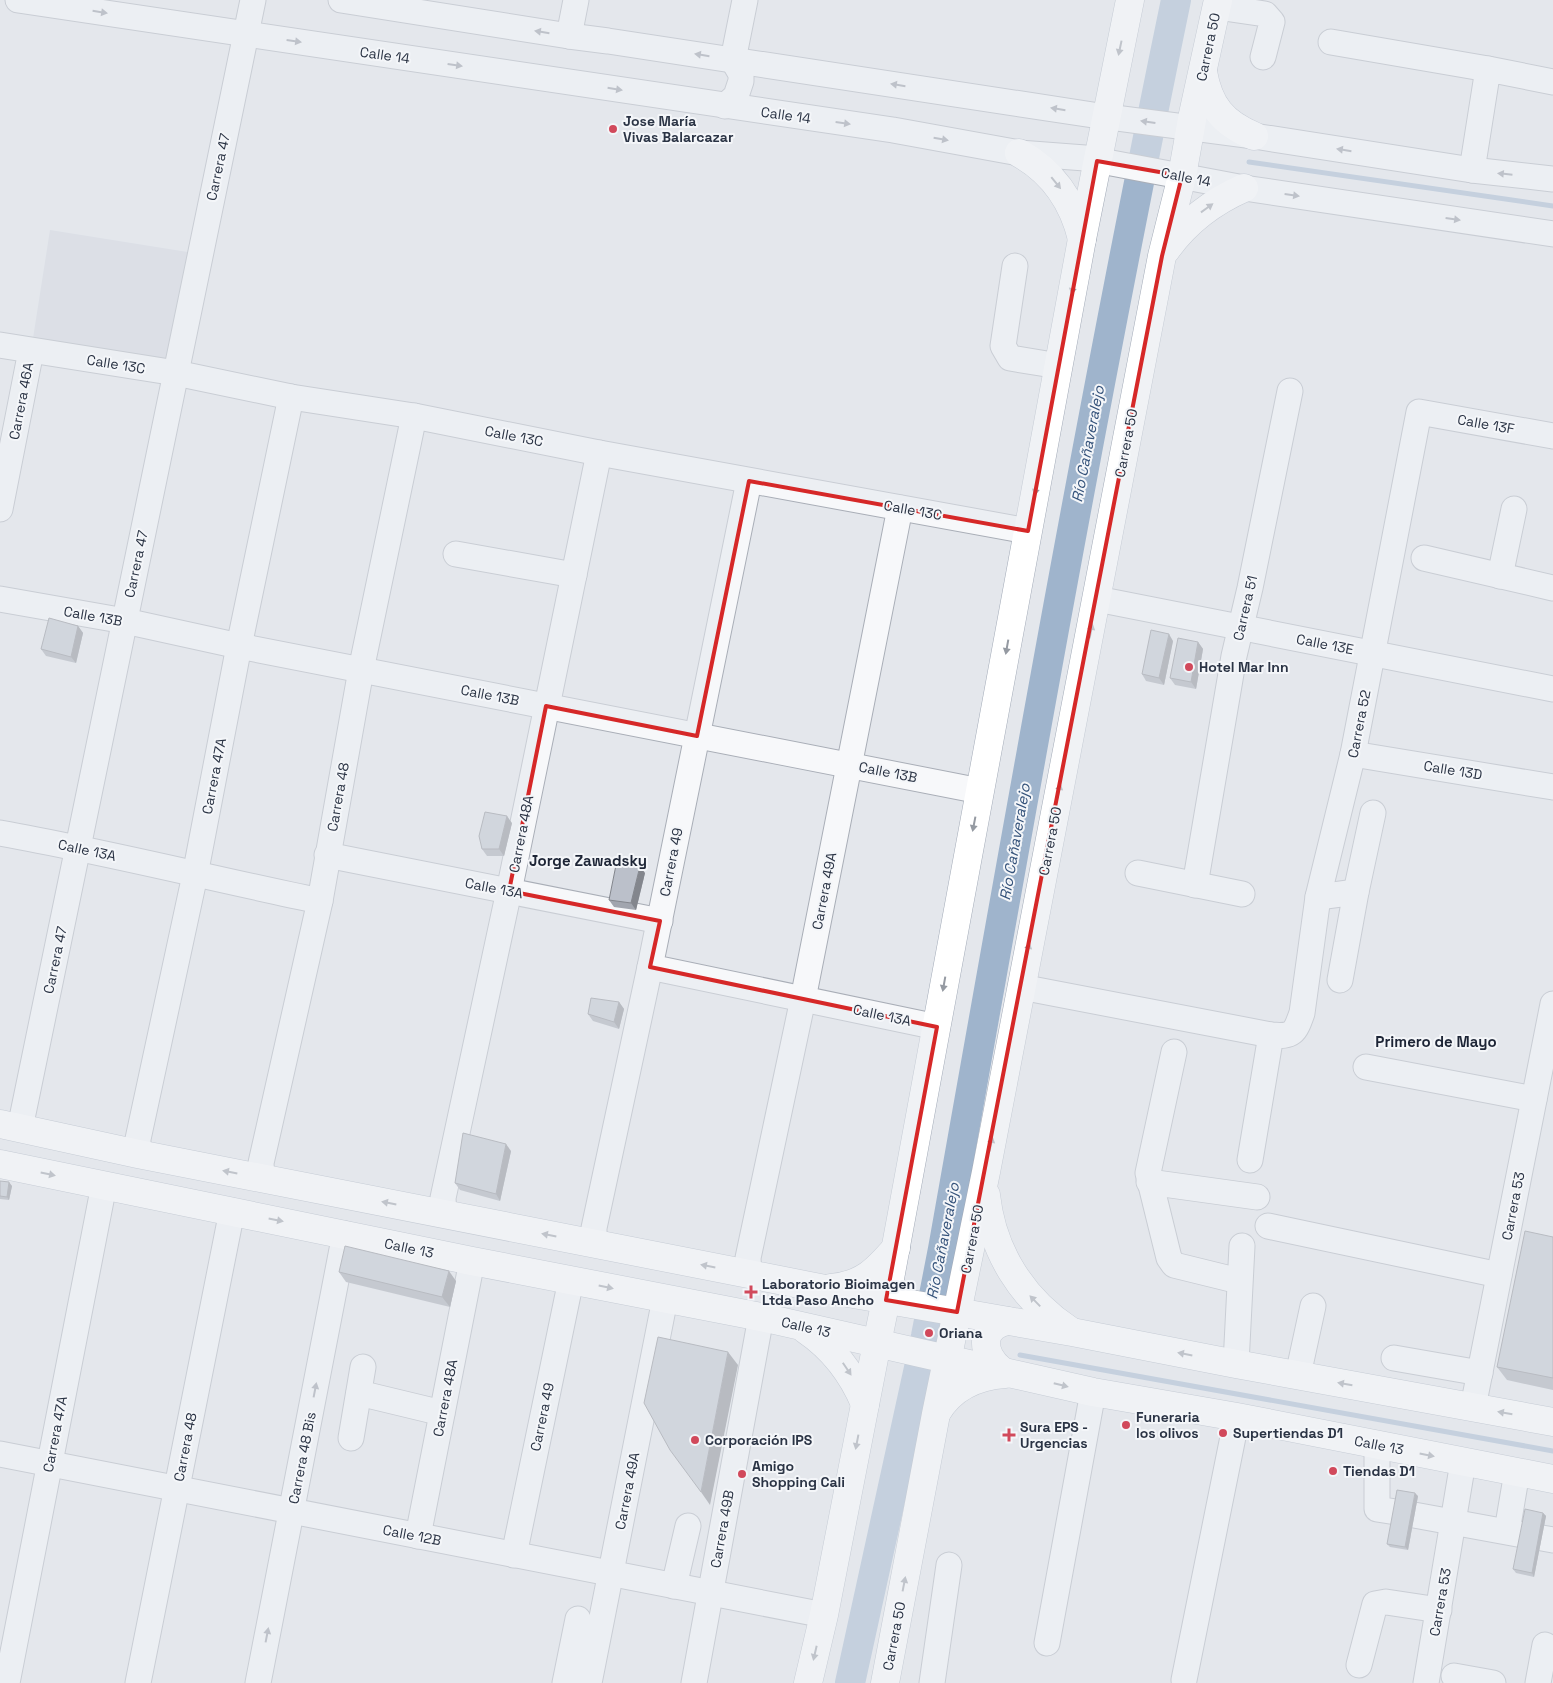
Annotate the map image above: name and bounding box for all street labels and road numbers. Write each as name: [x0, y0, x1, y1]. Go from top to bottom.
street label: Carrera 50: [1192, 11, 1224, 83]
street label: Calle 14: [359, 43, 411, 67]
street label: Calle 14: [760, 103, 812, 127]
street label: Carrera 47: [202, 132, 234, 202]
street label: Calle 14: [1160, 163, 1213, 191]
street label: Calle 13C: [85, 350, 147, 378]
street label: Carrera 46A: [5, 361, 37, 441]
street label: Carrera 50: [1111, 407, 1141, 479]
street label: Calle 13F: [1456, 410, 1516, 438]
street label: Calle 13C: [483, 422, 545, 450]
street label: Calle 13C: [882, 496, 944, 524]
street label: Carrera 47: [120, 529, 152, 599]
street label: Carrera 51: [1229, 574, 1261, 642]
street label: Calle 13B: [62, 602, 124, 630]
street label: Calle 13E: [1295, 630, 1355, 658]
street label: Calle 13B: [459, 681, 521, 709]
street label: Carrera 52: [1344, 688, 1374, 760]
street label: Carrera 47A: [198, 736, 230, 816]
street label: Calle 13D: [1422, 756, 1484, 784]
street label: Calle 13B: [857, 758, 919, 786]
street label: Carrera 48: [323, 761, 353, 833]
street label: Carrera 48A: [505, 794, 537, 874]
street label: Carrera 50: [1035, 805, 1065, 877]
street label: Carrera 49: [656, 826, 686, 898]
street label: Calle 13A: [56, 835, 118, 865]
street label: Carrera 49A: [808, 851, 840, 931]
street label: Calle 13A: [463, 874, 525, 902]
street label: Carrera 47: [39, 925, 71, 995]
street label: Calle 13A: [851, 1000, 913, 1030]
street label: Carrera 53: [1498, 1170, 1528, 1242]
street label: Carrera 50: [957, 1203, 987, 1275]
street label: Calle 13: [383, 1234, 435, 1262]
street label: Calle 13: [780, 1313, 832, 1341]
street label: Carrera 48A: [429, 1358, 461, 1438]
street label: Carrera 49: [526, 1381, 558, 1453]
street label: Carrera 47A: [39, 1394, 71, 1474]
street label: Carrera 48 Bis: [284, 1410, 320, 1506]
street label: Carrera 48: [170, 1411, 201, 1483]
street label: Calle 13: [1353, 1431, 1405, 1459]
street label: Carrera 49A: [611, 1451, 643, 1531]
street label: Carrera 49B: [706, 1489, 738, 1569]
street label: Calle 12B: [381, 1521, 443, 1549]
street label: Carrera 53: [1425, 1566, 1455, 1638]
street label: Carrera 50: [879, 1600, 909, 1672]

